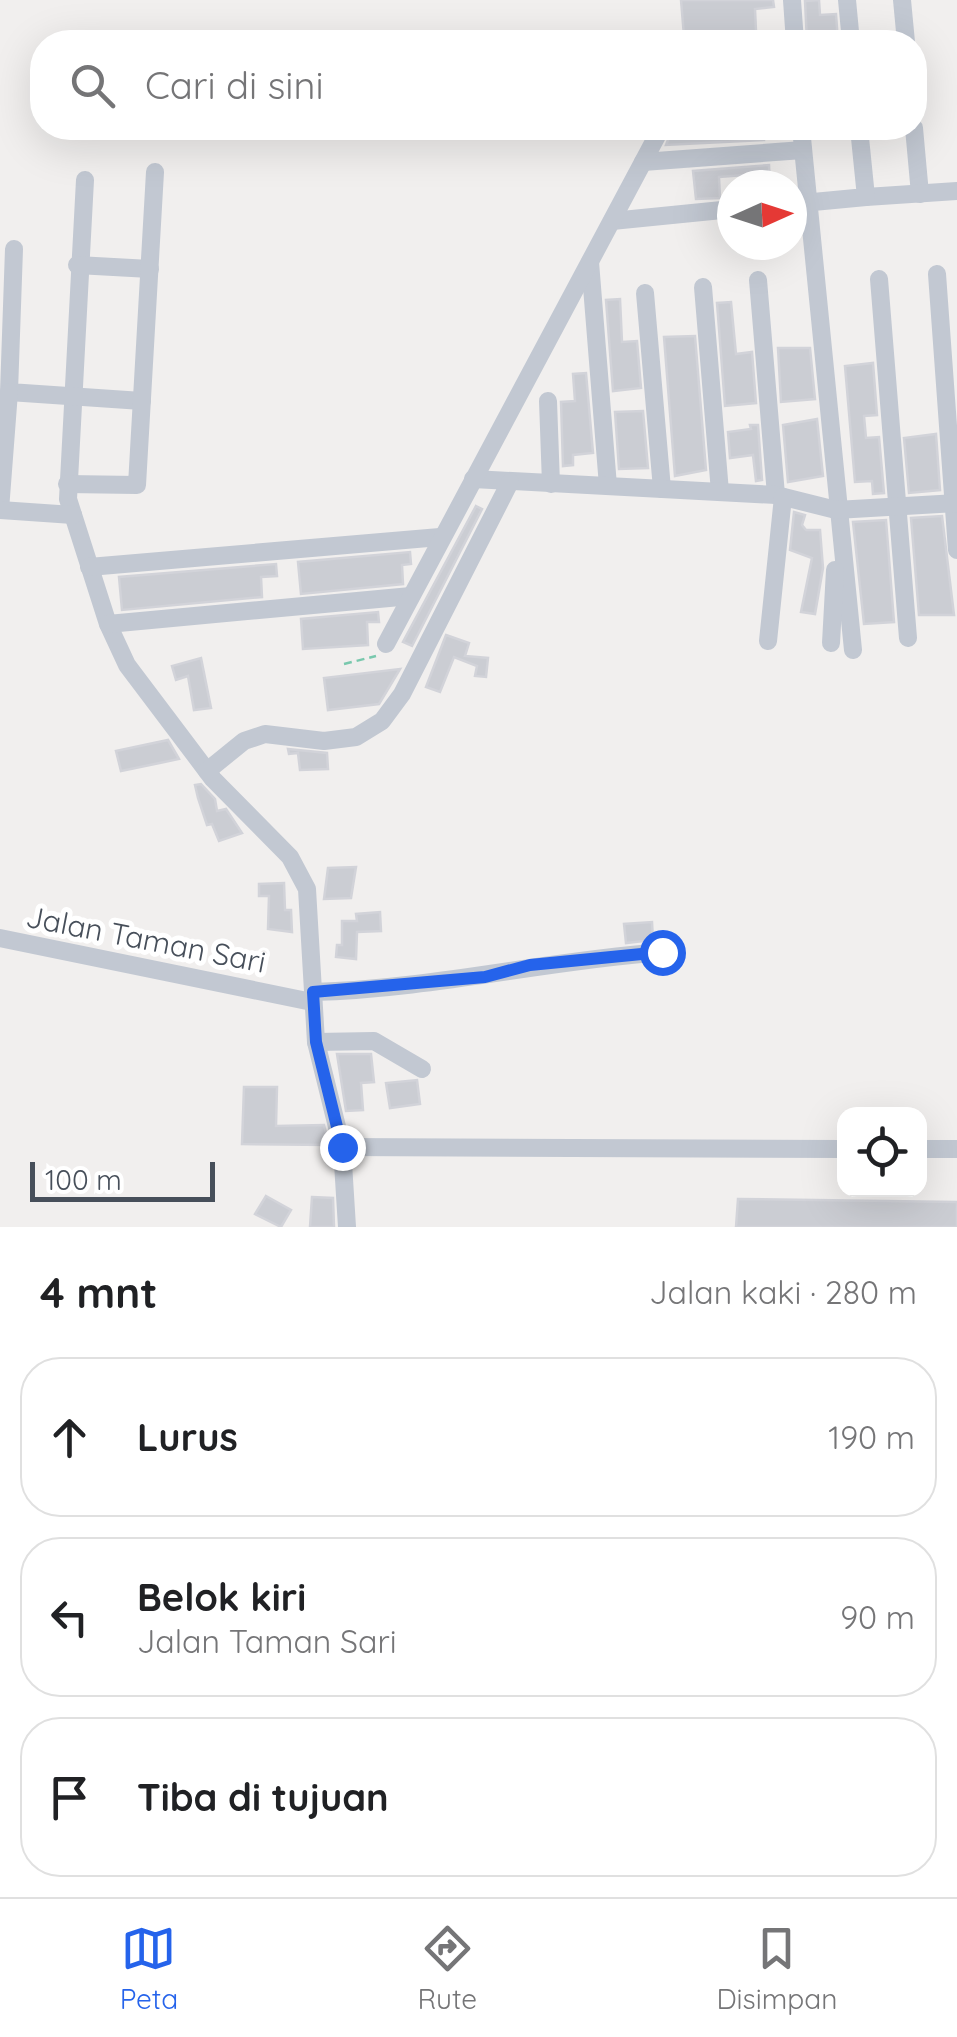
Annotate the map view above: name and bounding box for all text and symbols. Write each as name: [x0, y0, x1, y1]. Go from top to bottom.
search box: [30, 30, 927, 140]
icon: search: [65, 58, 120, 113]
text: Cari di sini: [145, 61, 324, 109]
north arrow: [717, 170, 807, 260]
street label: Jalan Taman Sari: [23, 897, 269, 981]
route start: [640, 930, 686, 976]
map controls: [837, 1107, 927, 1197]
button: locate: [837, 1107, 927, 1197]
route end: [320, 1125, 366, 1171]
scale bar: [30, 1157, 215, 1202]
text: 100 m: [45, 1162, 122, 1197]
text: 4 mnt: [40, 1266, 157, 1319]
text: Jalan kaki · 280 m: [649, 1272, 917, 1312]
icon: ahead: [42, 1410, 97, 1465]
text: Lurus: [137, 1413, 238, 1461]
text: 190 m: [828, 1417, 915, 1457]
text: Belok kiri: [137, 1573, 306, 1621]
icon: left: [42, 1590, 97, 1645]
text: 90 m: [840, 1597, 915, 1637]
text: Jalan Taman Sari: [137, 1621, 397, 1661]
icon: arrive: [42, 1770, 97, 1825]
text: Tiba di tujuan: [137, 1773, 389, 1821]
tab: Peta: [120, 1921, 178, 2016]
tab: Rute: [418, 1921, 477, 2016]
tab: Disimpan: [716, 1921, 837, 2016]

